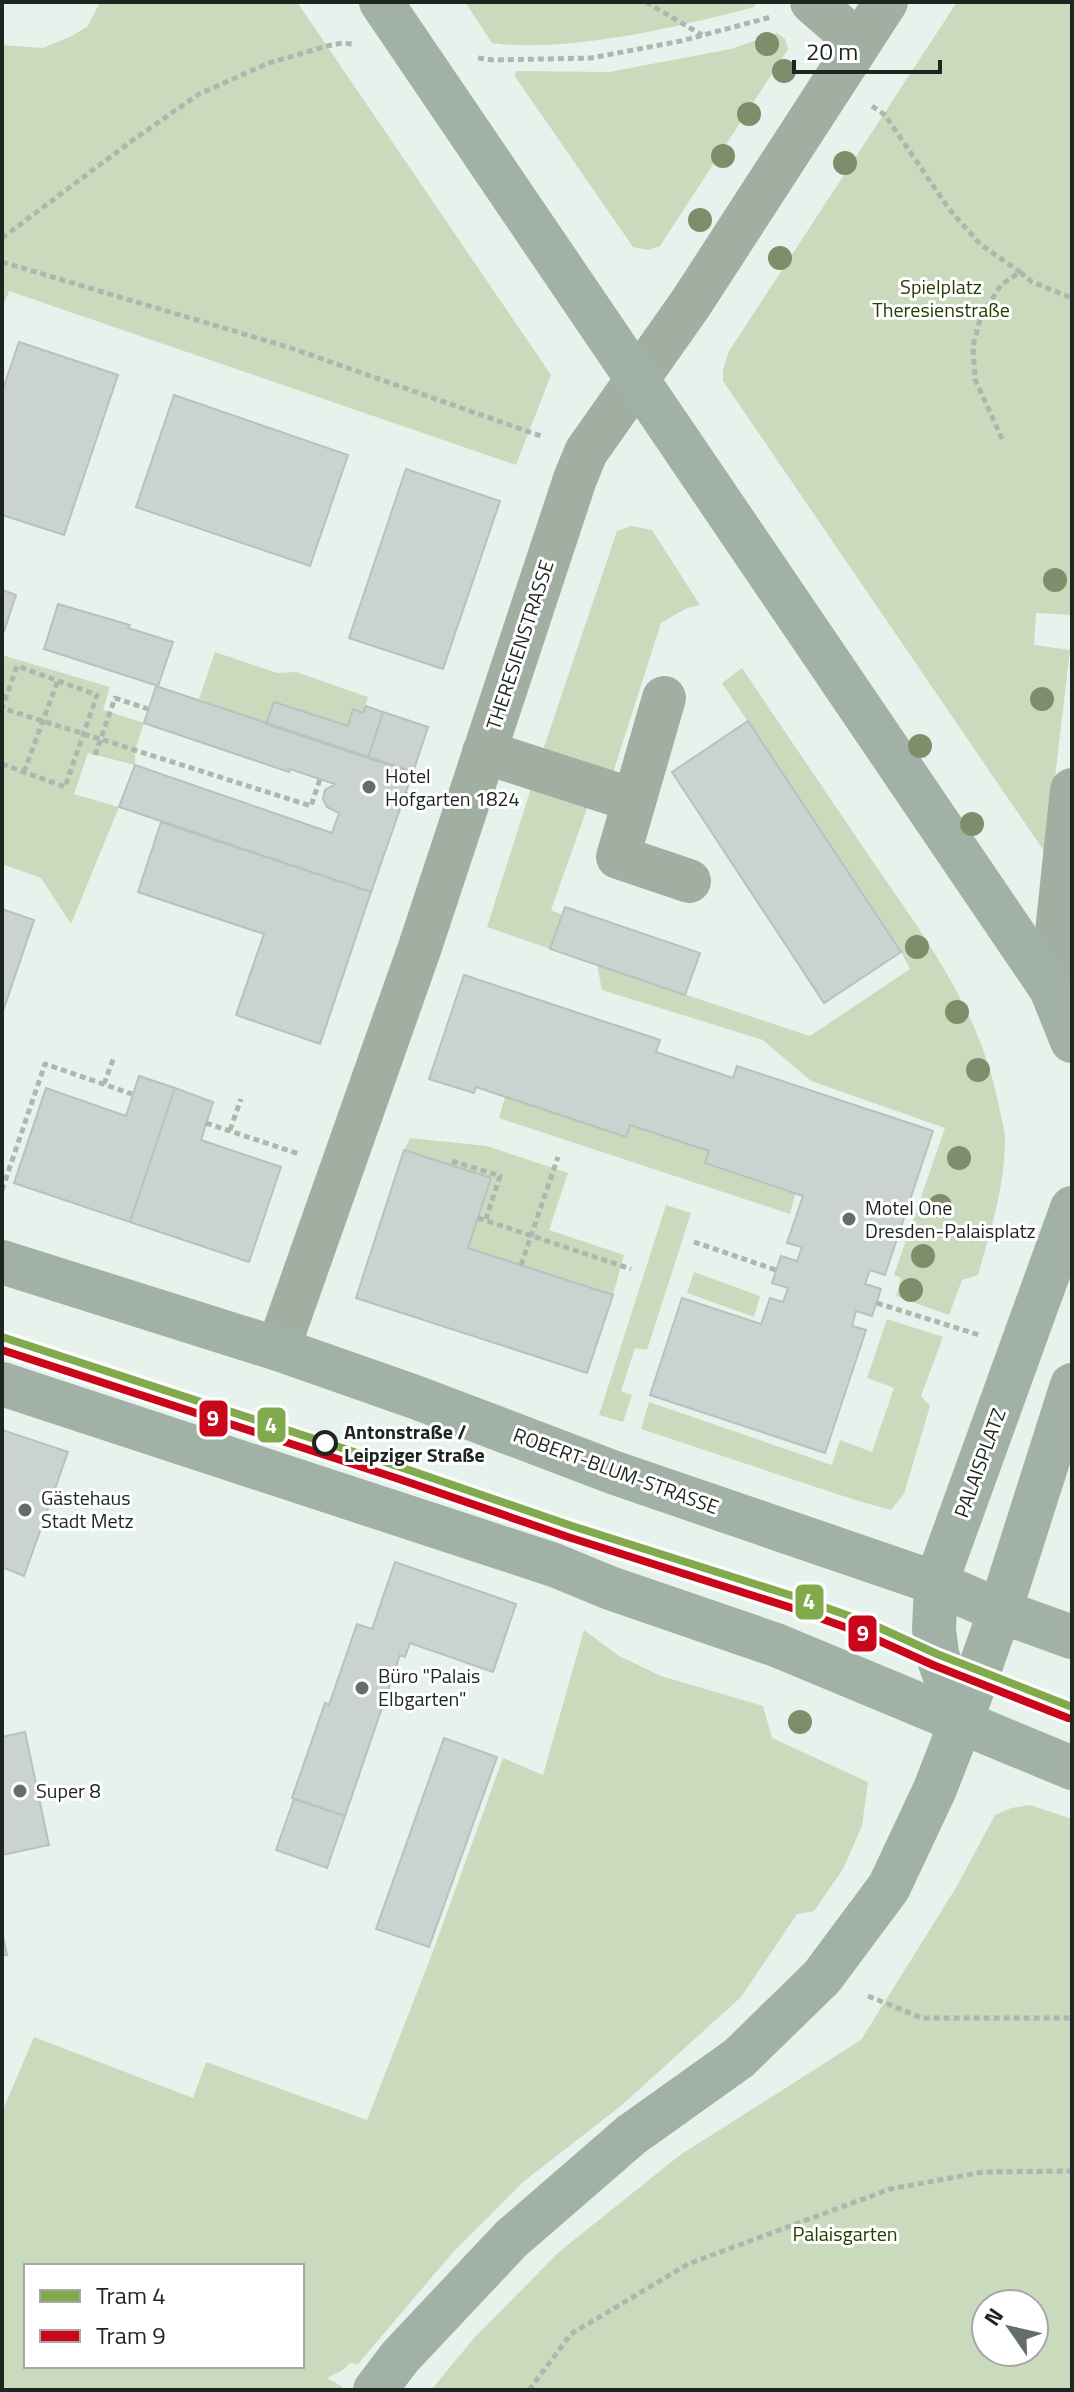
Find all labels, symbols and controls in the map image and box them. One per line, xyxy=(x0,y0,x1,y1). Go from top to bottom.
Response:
scale bar xyxy=(794,24,940,74)
text: 20 m xyxy=(806,33,858,69)
park label: Spielplatz Theresienstraße xyxy=(872,271,1010,325)
street label: THERESIENSTRASSE xyxy=(477,556,562,734)
place label: Hotel Hofgarten 1824 xyxy=(385,760,520,814)
marker: Hotel Hofgarten 1824 xyxy=(360,778,378,796)
place label: Motel One Dresden-Palaisplatz xyxy=(865,1192,1036,1246)
marker: Motel One Dresden-Palaisplatz xyxy=(840,1210,858,1228)
line badge: 9 xyxy=(198,1399,229,1438)
text: 9 xyxy=(207,1401,219,1435)
street label: PALAISPLATZ xyxy=(945,1404,1014,1522)
line badge: 4 xyxy=(256,1406,287,1444)
text: 4 xyxy=(265,1408,277,1442)
place label: Antonstraße / Leipziger Straße xyxy=(344,1416,485,1470)
street label: ROBERT-BLUM-STRASSE xyxy=(509,1419,723,1522)
marker: Antonstraße / Leipziger Straße xyxy=(313,1431,337,1455)
place label: Gästehaus Stadt Metz xyxy=(41,1482,134,1536)
marker: Gästehaus Stadt Metz xyxy=(16,1501,34,1519)
line badge: 4 xyxy=(794,1583,825,1621)
text: 4 xyxy=(803,1584,815,1618)
line badge: 9 xyxy=(847,1614,878,1653)
text: 9 xyxy=(857,1616,869,1650)
place label: Büro "Palais Elbgarten" xyxy=(378,1660,480,1714)
marker: Büro "Palais Elbgarten" xyxy=(353,1679,371,1697)
place label: Super 8 xyxy=(36,1775,101,1806)
marker: Super 8 xyxy=(11,1782,29,1800)
park label: Palaisgarten xyxy=(792,2218,898,2249)
legend xyxy=(24,2264,304,2368)
text: Tram 4 xyxy=(96,2277,166,2313)
north arrow xyxy=(970,2288,1050,2368)
text: N xyxy=(975,2301,1012,2333)
text: Tram 9 xyxy=(96,2317,166,2353)

